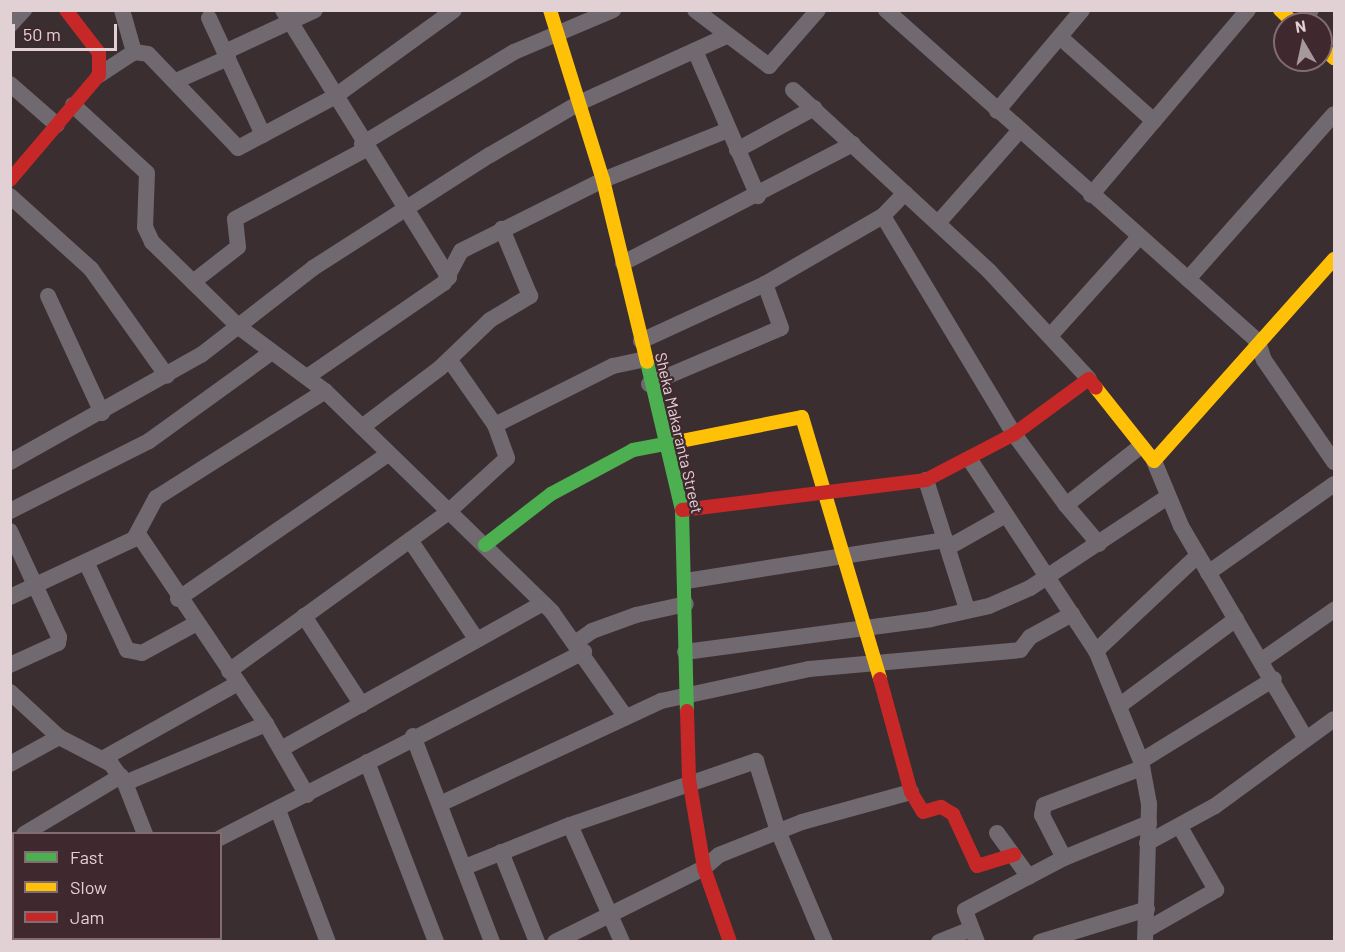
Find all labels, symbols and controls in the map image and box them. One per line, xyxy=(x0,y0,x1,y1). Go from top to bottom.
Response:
scale bar xyxy=(15,12,120,50)
north arrow xyxy=(1273,12,1333,72)
text: N xyxy=(1294,15,1307,36)
text: 50 m xyxy=(23,23,61,45)
street label: Sheka Makaranta Street xyxy=(651,351,707,515)
legend xyxy=(12,832,222,940)
text: Fast xyxy=(70,846,104,868)
text: Slow xyxy=(70,876,107,898)
text: Jam xyxy=(70,906,104,928)

